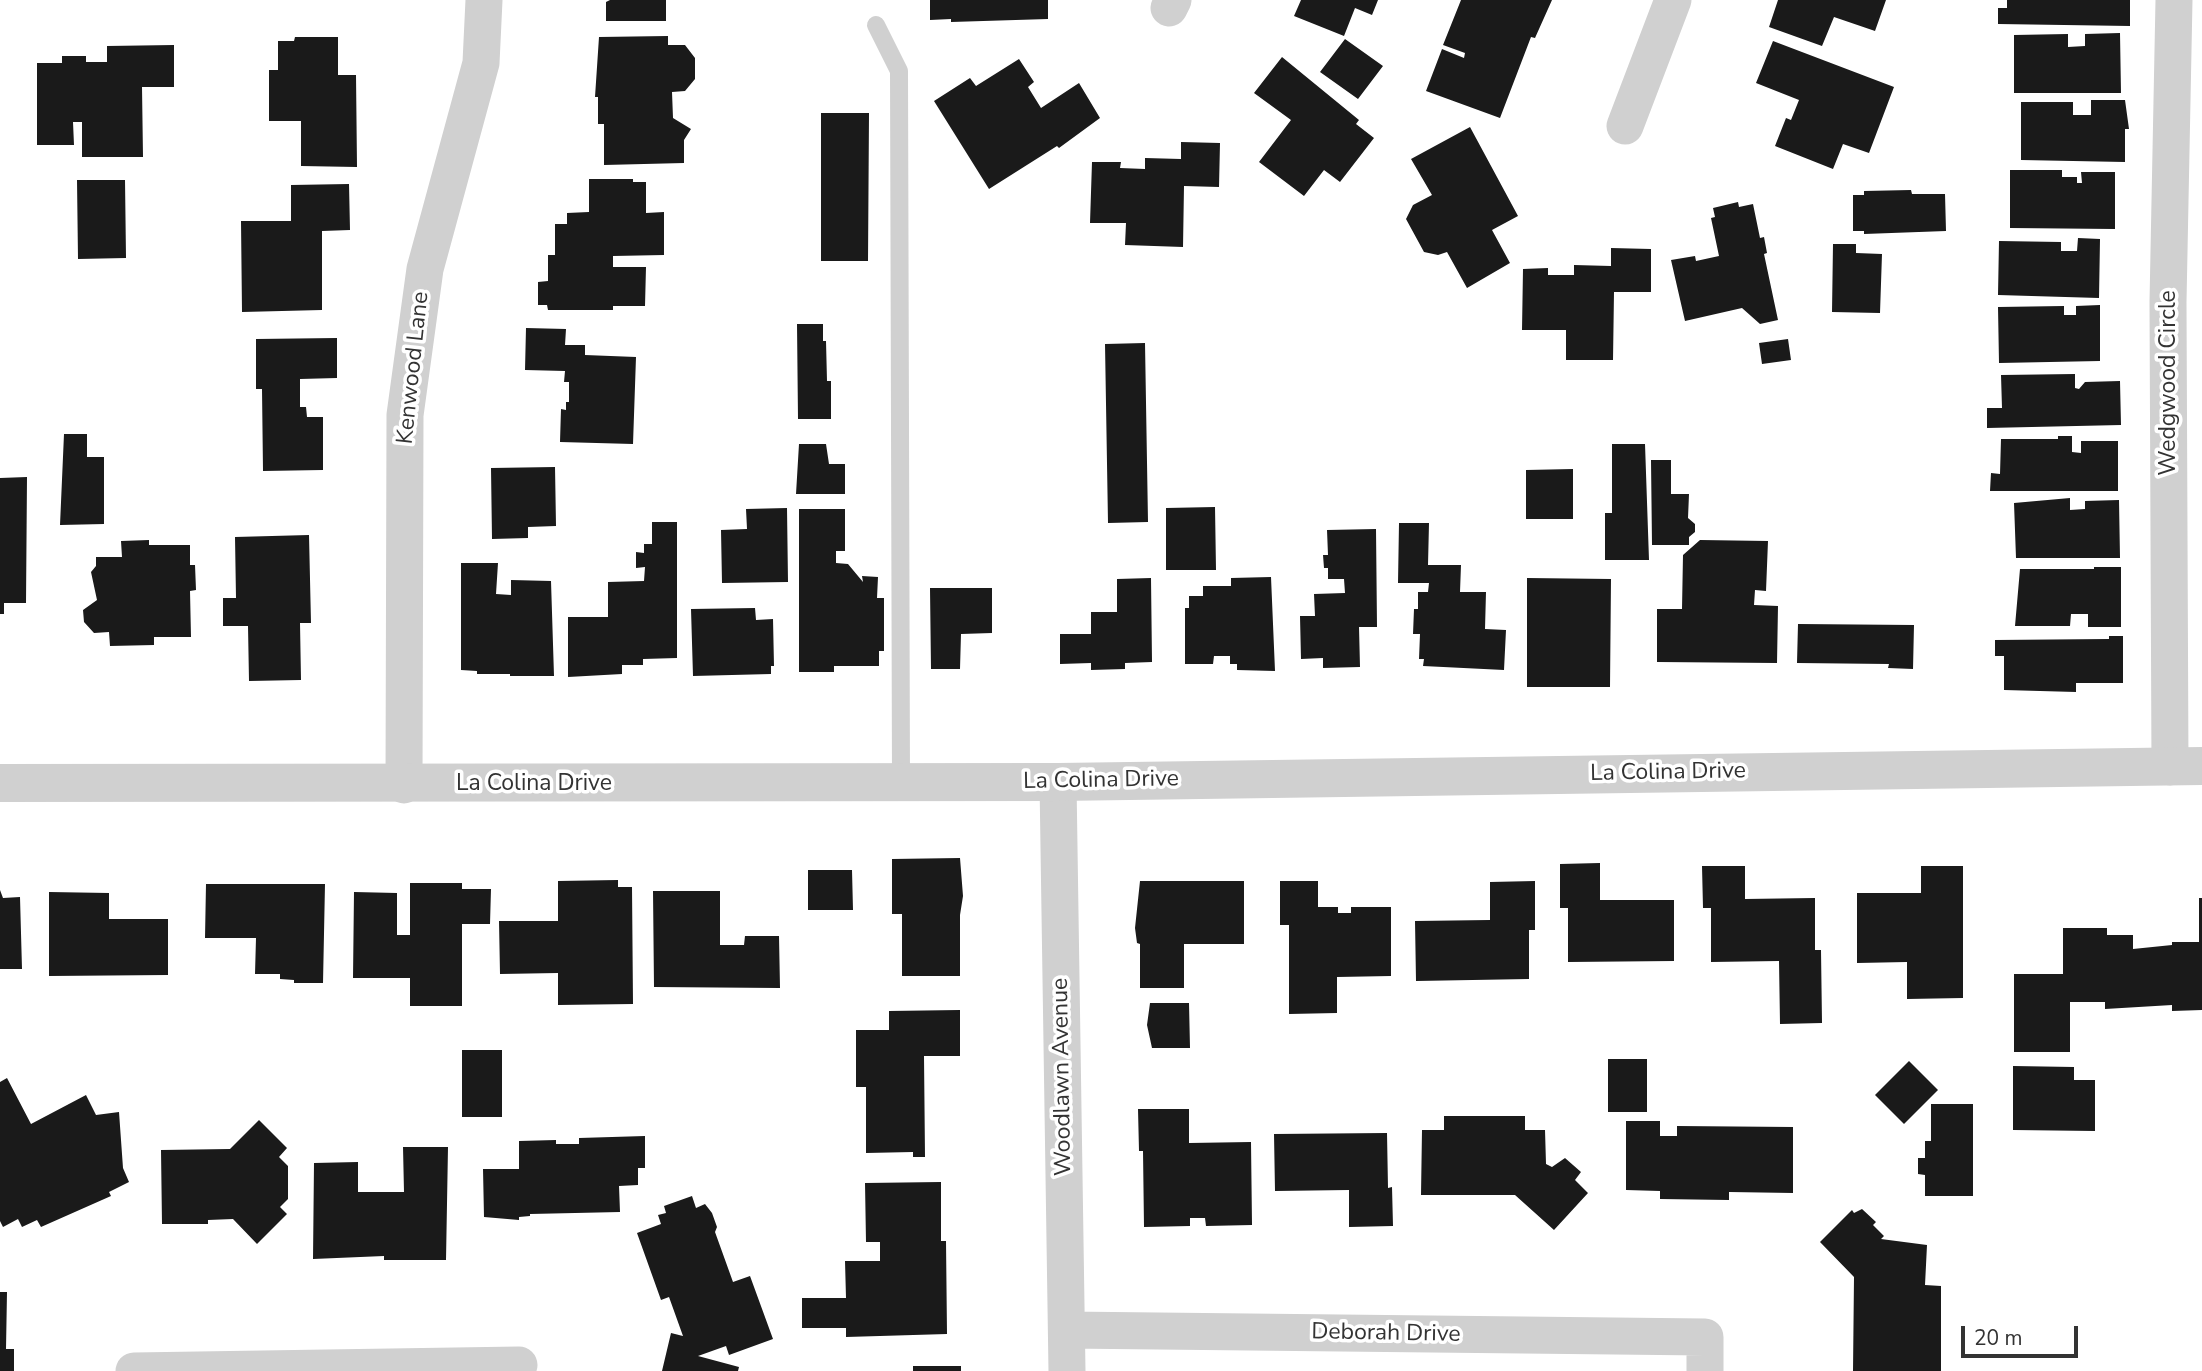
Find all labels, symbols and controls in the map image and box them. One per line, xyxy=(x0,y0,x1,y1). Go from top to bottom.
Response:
street label: Kenwood Lane xyxy=(392,290,436,446)
street label: Wedgwood Circle xyxy=(2155,290,2183,476)
street label: La Colina Drive xyxy=(1590,758,1746,788)
street label: La Colina Drive xyxy=(1023,766,1179,796)
street label: La Colina Drive xyxy=(456,770,612,798)
street label: Woodlawn Avenue xyxy=(1047,978,1079,1176)
scale bar xyxy=(1964,1312,2081,1356)
street label: Deborah Drive xyxy=(1311,1319,1461,1349)
text: 20 m xyxy=(1974,1324,2023,1352)

